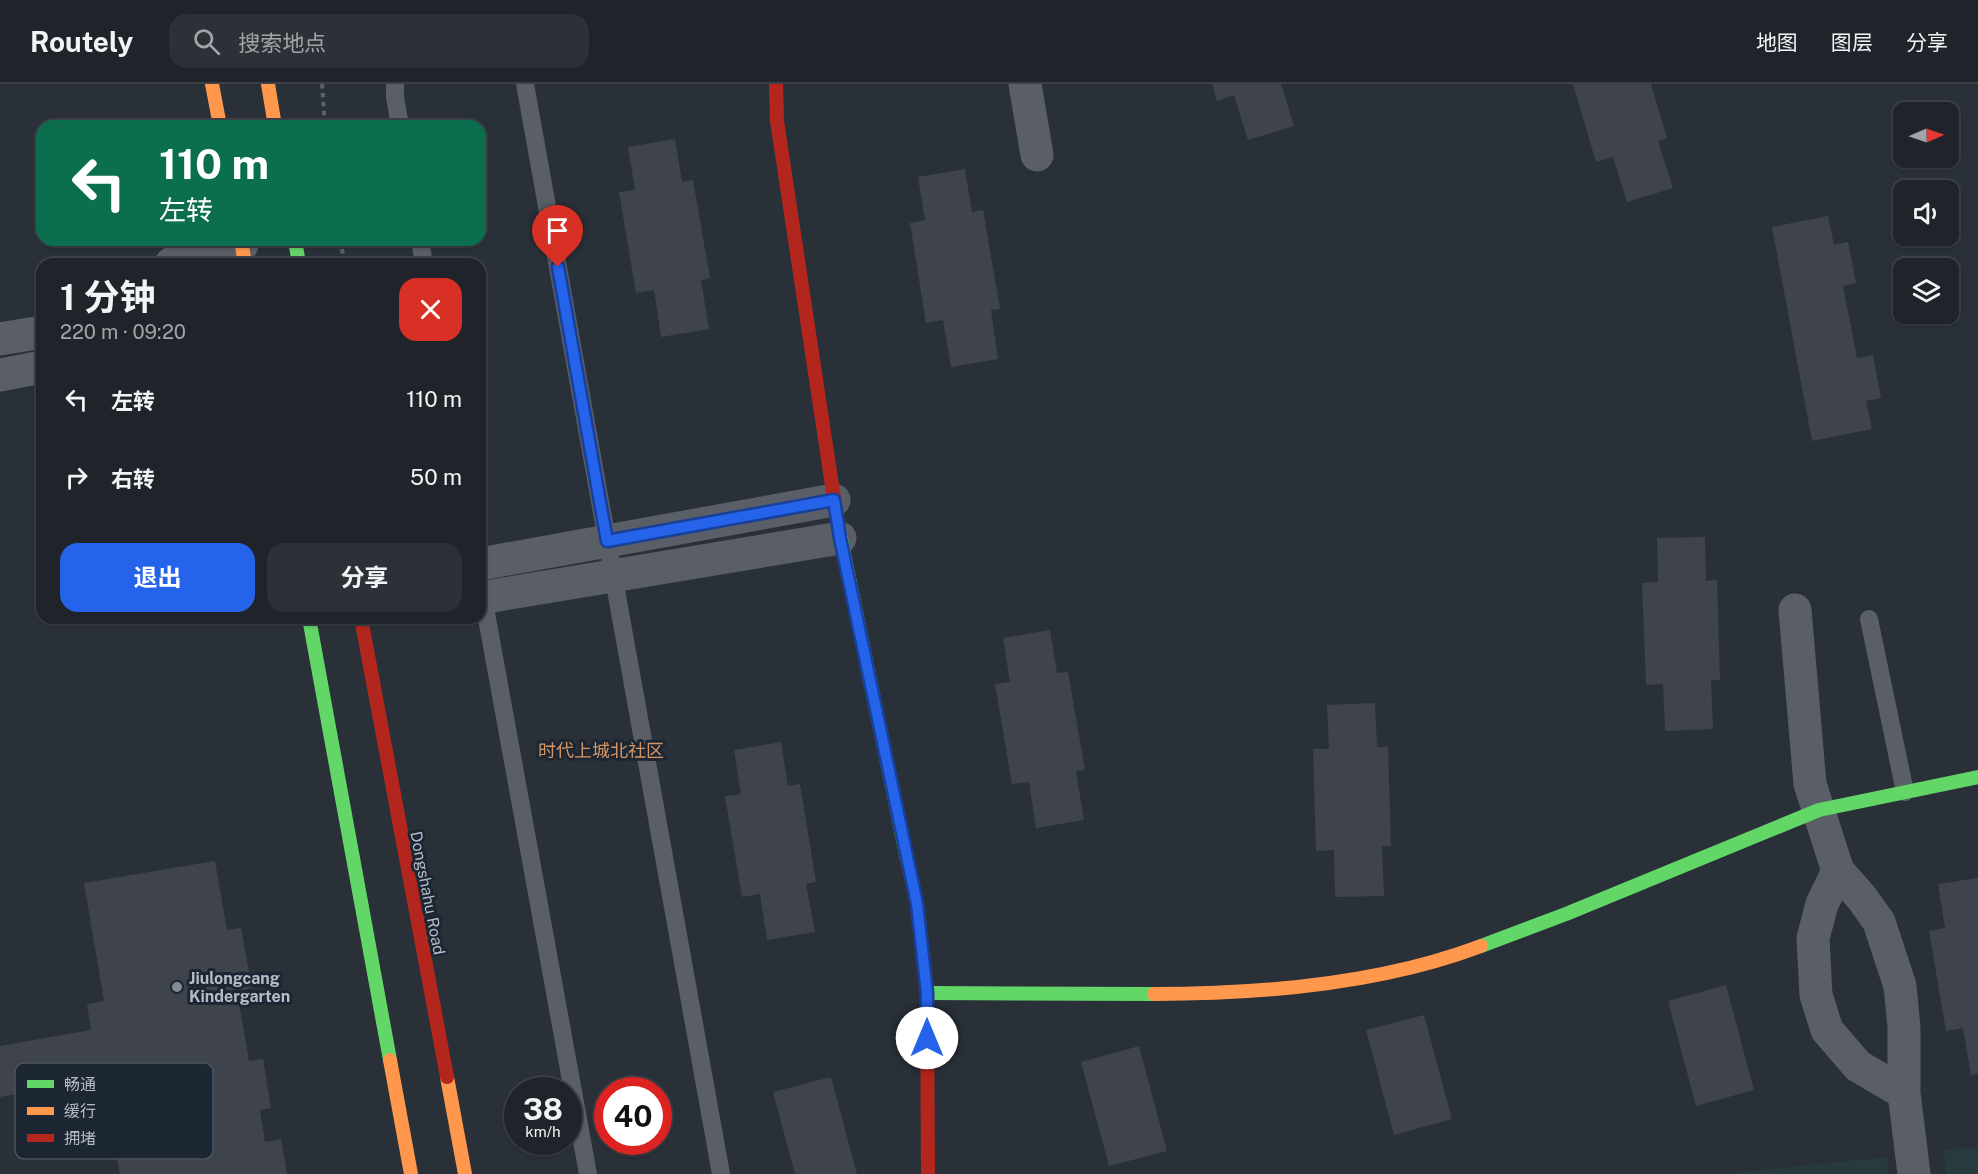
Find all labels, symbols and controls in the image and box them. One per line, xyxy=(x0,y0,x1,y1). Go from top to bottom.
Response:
search box xyxy=(169,14,589,68)
text: Routely xyxy=(30,25,133,58)
icon: search xyxy=(190,25,223,58)
text: 搜索地点 xyxy=(238,30,326,56)
text: 地图 xyxy=(1756,30,1798,55)
text: 图层 xyxy=(1831,30,1873,55)
text: 分享 xyxy=(1906,30,1948,55)
north arrow xyxy=(1893,102,1959,168)
map controls xyxy=(1893,102,1959,324)
text: 110 m xyxy=(159,139,269,188)
icon: left xyxy=(60,144,138,222)
button: sound xyxy=(1893,180,1959,246)
text: 左转 xyxy=(159,194,213,226)
pin xyxy=(532,205,583,267)
icon: arrive xyxy=(541,214,574,247)
button: layers xyxy=(1893,258,1959,324)
text: 1 分钟 xyxy=(60,276,156,318)
button: close xyxy=(399,278,462,341)
text: 220 m · 09:20 xyxy=(60,320,186,344)
icon: left xyxy=(60,383,93,416)
text: 110 m xyxy=(406,386,462,412)
text: 左转 xyxy=(111,388,155,414)
icon: right xyxy=(60,461,93,494)
text: 50 m xyxy=(410,464,462,490)
text: 右转 xyxy=(111,466,155,492)
button: 退出 xyxy=(60,543,255,612)
button: 分享 xyxy=(267,543,462,612)
district label: 时代上城北社区 xyxy=(538,740,664,761)
street label: Dongshahu Road xyxy=(406,830,449,956)
place label: Jiulongcang Kindergarten xyxy=(189,969,290,1006)
marker: Jiulongcang Kindergarten xyxy=(170,980,184,994)
position arrow xyxy=(895,1006,959,1070)
legend xyxy=(15,1063,213,1159)
text: 畅通 xyxy=(64,1075,96,1094)
speed limit sign: 40 xyxy=(594,1077,672,1155)
text: 38 xyxy=(523,1091,563,1127)
text: 缓行 xyxy=(64,1102,96,1121)
text: km/h xyxy=(525,1123,561,1140)
text: 拥堵 xyxy=(64,1129,96,1148)

